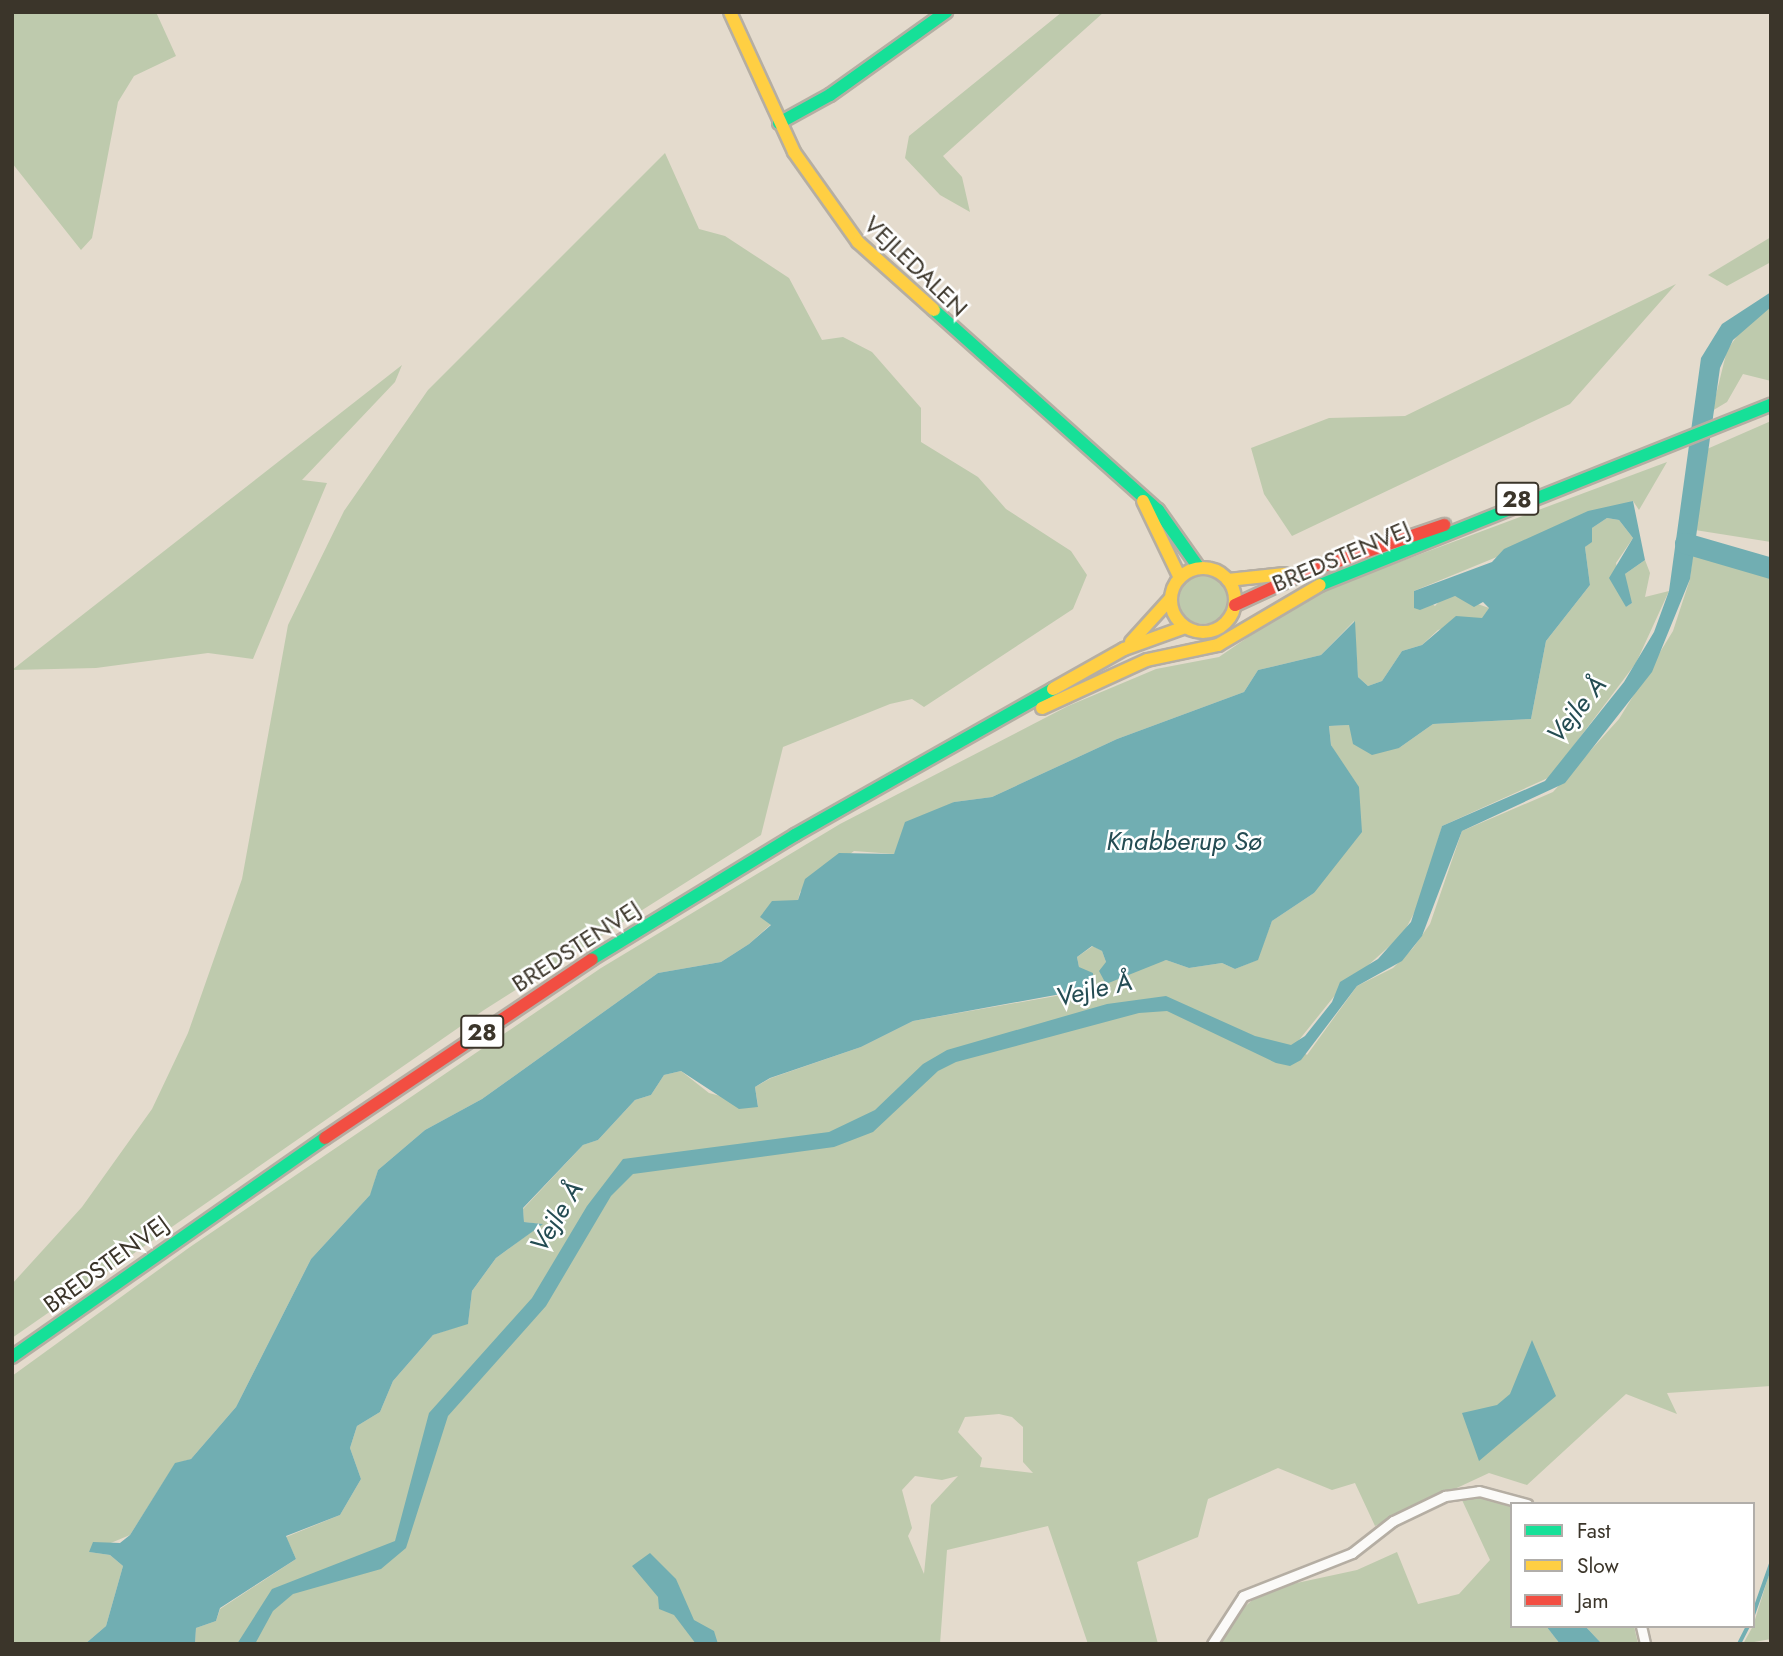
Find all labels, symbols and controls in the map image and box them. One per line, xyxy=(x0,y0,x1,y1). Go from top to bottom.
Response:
street label: VEJLEDALEN xyxy=(858,210,974,322)
road number: 28 xyxy=(1494,480,1540,519)
street label: BREDSTENVEJ xyxy=(1268,514,1414,598)
water label: Vejle Å xyxy=(1541,670,1613,750)
water label: Knabberup Sø xyxy=(1106,826,1262,858)
street label: BREDSTENVEJ xyxy=(506,894,646,998)
water label: Vejle Å xyxy=(1053,966,1135,1014)
road number: 28 xyxy=(459,1012,505,1051)
water label: Vejle Å xyxy=(524,1176,590,1258)
street label: BREDSTENVEJ xyxy=(38,1209,174,1319)
legend xyxy=(1510,1502,1755,1628)
text: Fast xyxy=(1577,1516,1610,1546)
text: Slow xyxy=(1577,1551,1619,1581)
text: Jam xyxy=(1577,1586,1609,1616)

